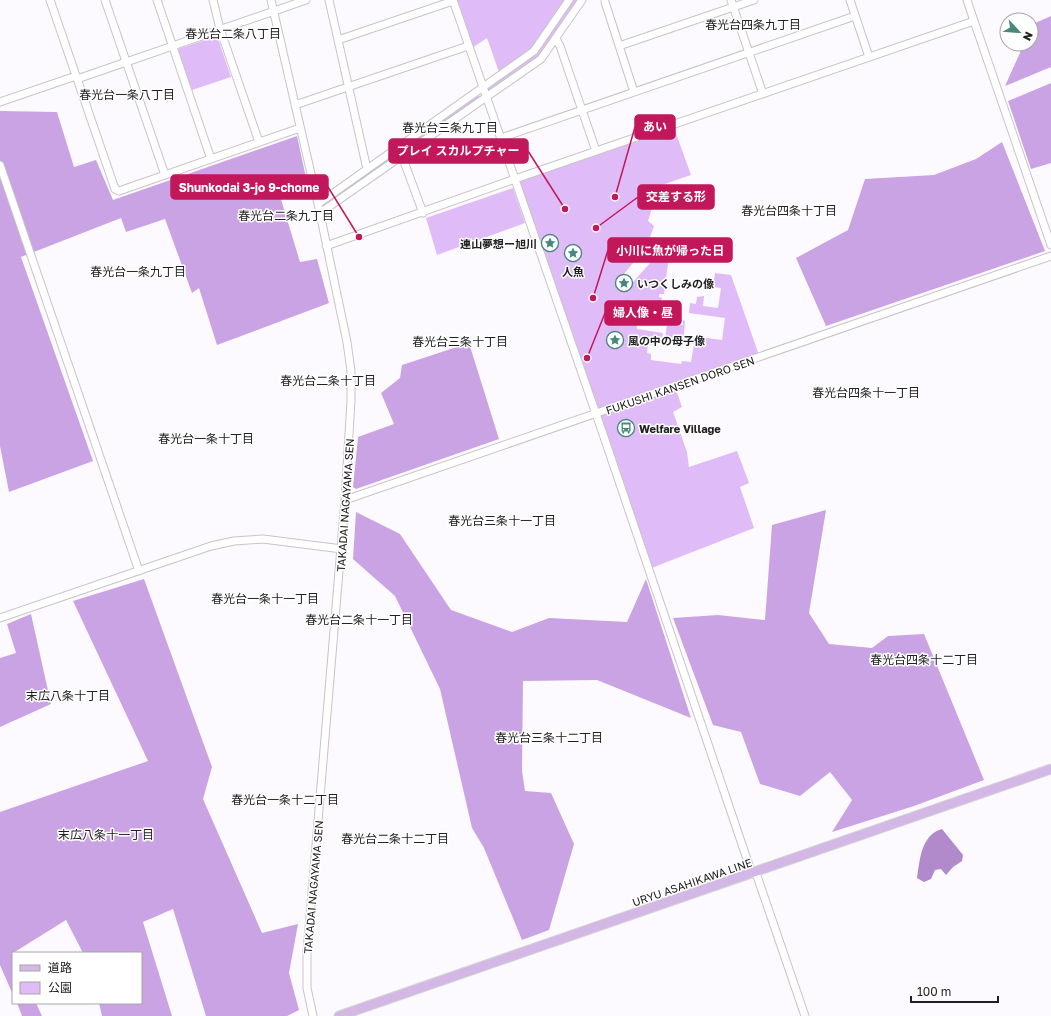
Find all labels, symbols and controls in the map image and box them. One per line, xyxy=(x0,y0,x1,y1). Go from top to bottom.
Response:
north arrow xyxy=(999,12,1039,52)
district label: 春光台四条九丁目 xyxy=(705,17,801,32)
district label: 春光台二条八丁目 xyxy=(185,26,281,41)
text: N xyxy=(1021,30,1036,43)
district label: 春光台一条八丁目 xyxy=(79,87,175,102)
callout: あい xyxy=(635,115,675,139)
text: あい xyxy=(643,119,667,134)
district label: 春光台三条九丁目 xyxy=(402,120,498,135)
callout: プレイ スカルプチャー xyxy=(389,139,528,163)
text: プレイ スカルプチャー xyxy=(397,143,519,158)
callout: Shunkodai 3-jo 9-chome xyxy=(171,175,328,199)
text: Shunkodai 3-jo 9-chome xyxy=(179,180,319,195)
callout: 交差する形 xyxy=(638,185,714,209)
text: 交差する形 xyxy=(646,189,706,204)
district label: 春光台四条十丁目 xyxy=(741,203,837,218)
district label: 春光台二条九丁目 xyxy=(238,208,334,223)
place icon: 連山夢想ー旭川 xyxy=(540,233,560,253)
place label: 連山夢想ー旭川 xyxy=(460,237,537,250)
callout: 小川に魚が帰った日 xyxy=(608,238,732,262)
place icon: 人魚 xyxy=(563,243,583,263)
text: 小川に魚が帰った日 xyxy=(616,243,724,258)
district label: 春光台一条九丁目 xyxy=(90,264,186,279)
place label: 人魚 xyxy=(562,265,584,278)
place icon: いつくしみの像 xyxy=(614,273,634,293)
place label: いつくしみの像 xyxy=(637,277,714,290)
callout: 婦人像・昼 xyxy=(605,301,681,325)
text: 婦人像・昼 xyxy=(613,305,673,320)
place icon: 風の中の母子像 xyxy=(605,330,625,350)
district label: 春光台三条十丁目 xyxy=(412,334,508,349)
place label: 風の中の母子像 xyxy=(628,334,705,347)
street label: FUKUSHI KANSEN DORO SEN xyxy=(604,353,756,417)
district label: 春光台二条十丁目 xyxy=(280,373,376,388)
district label: 春光台四条十一丁目 xyxy=(812,385,920,400)
bus stop icon: Welfare Village xyxy=(616,418,636,438)
place label: Welfare Village xyxy=(639,422,721,435)
district label: 春光台一条十丁目 xyxy=(158,431,254,446)
street label: TAKADAI NAGAYAMA SEN xyxy=(334,438,356,572)
district label: 春光台三条十一丁目 xyxy=(448,513,556,528)
district label: 春光台一条十一丁目 xyxy=(211,591,319,606)
district label: 春光台二条十一丁目 xyxy=(305,612,413,627)
district label: 春光台四条十二丁目 xyxy=(870,652,978,667)
district label: 末広八条十丁目 xyxy=(26,688,110,703)
district label: 春光台三条十二丁目 xyxy=(495,730,603,745)
district label: 春光台一条十二丁目 xyxy=(231,792,339,807)
street label: TAKADAI NAGAYAMA SEN xyxy=(301,820,325,954)
district label: 末広八条十一丁目 xyxy=(58,827,154,842)
district label: 春光台二条十二丁目 xyxy=(341,831,449,846)
street label: URYU ASAHIKAWA LINE xyxy=(630,855,754,909)
legend xyxy=(12,952,142,1004)
text: 道路 xyxy=(48,960,72,975)
scale bar xyxy=(911,978,998,1004)
text: 公園 xyxy=(48,980,72,995)
text: 100 m xyxy=(917,984,951,999)

